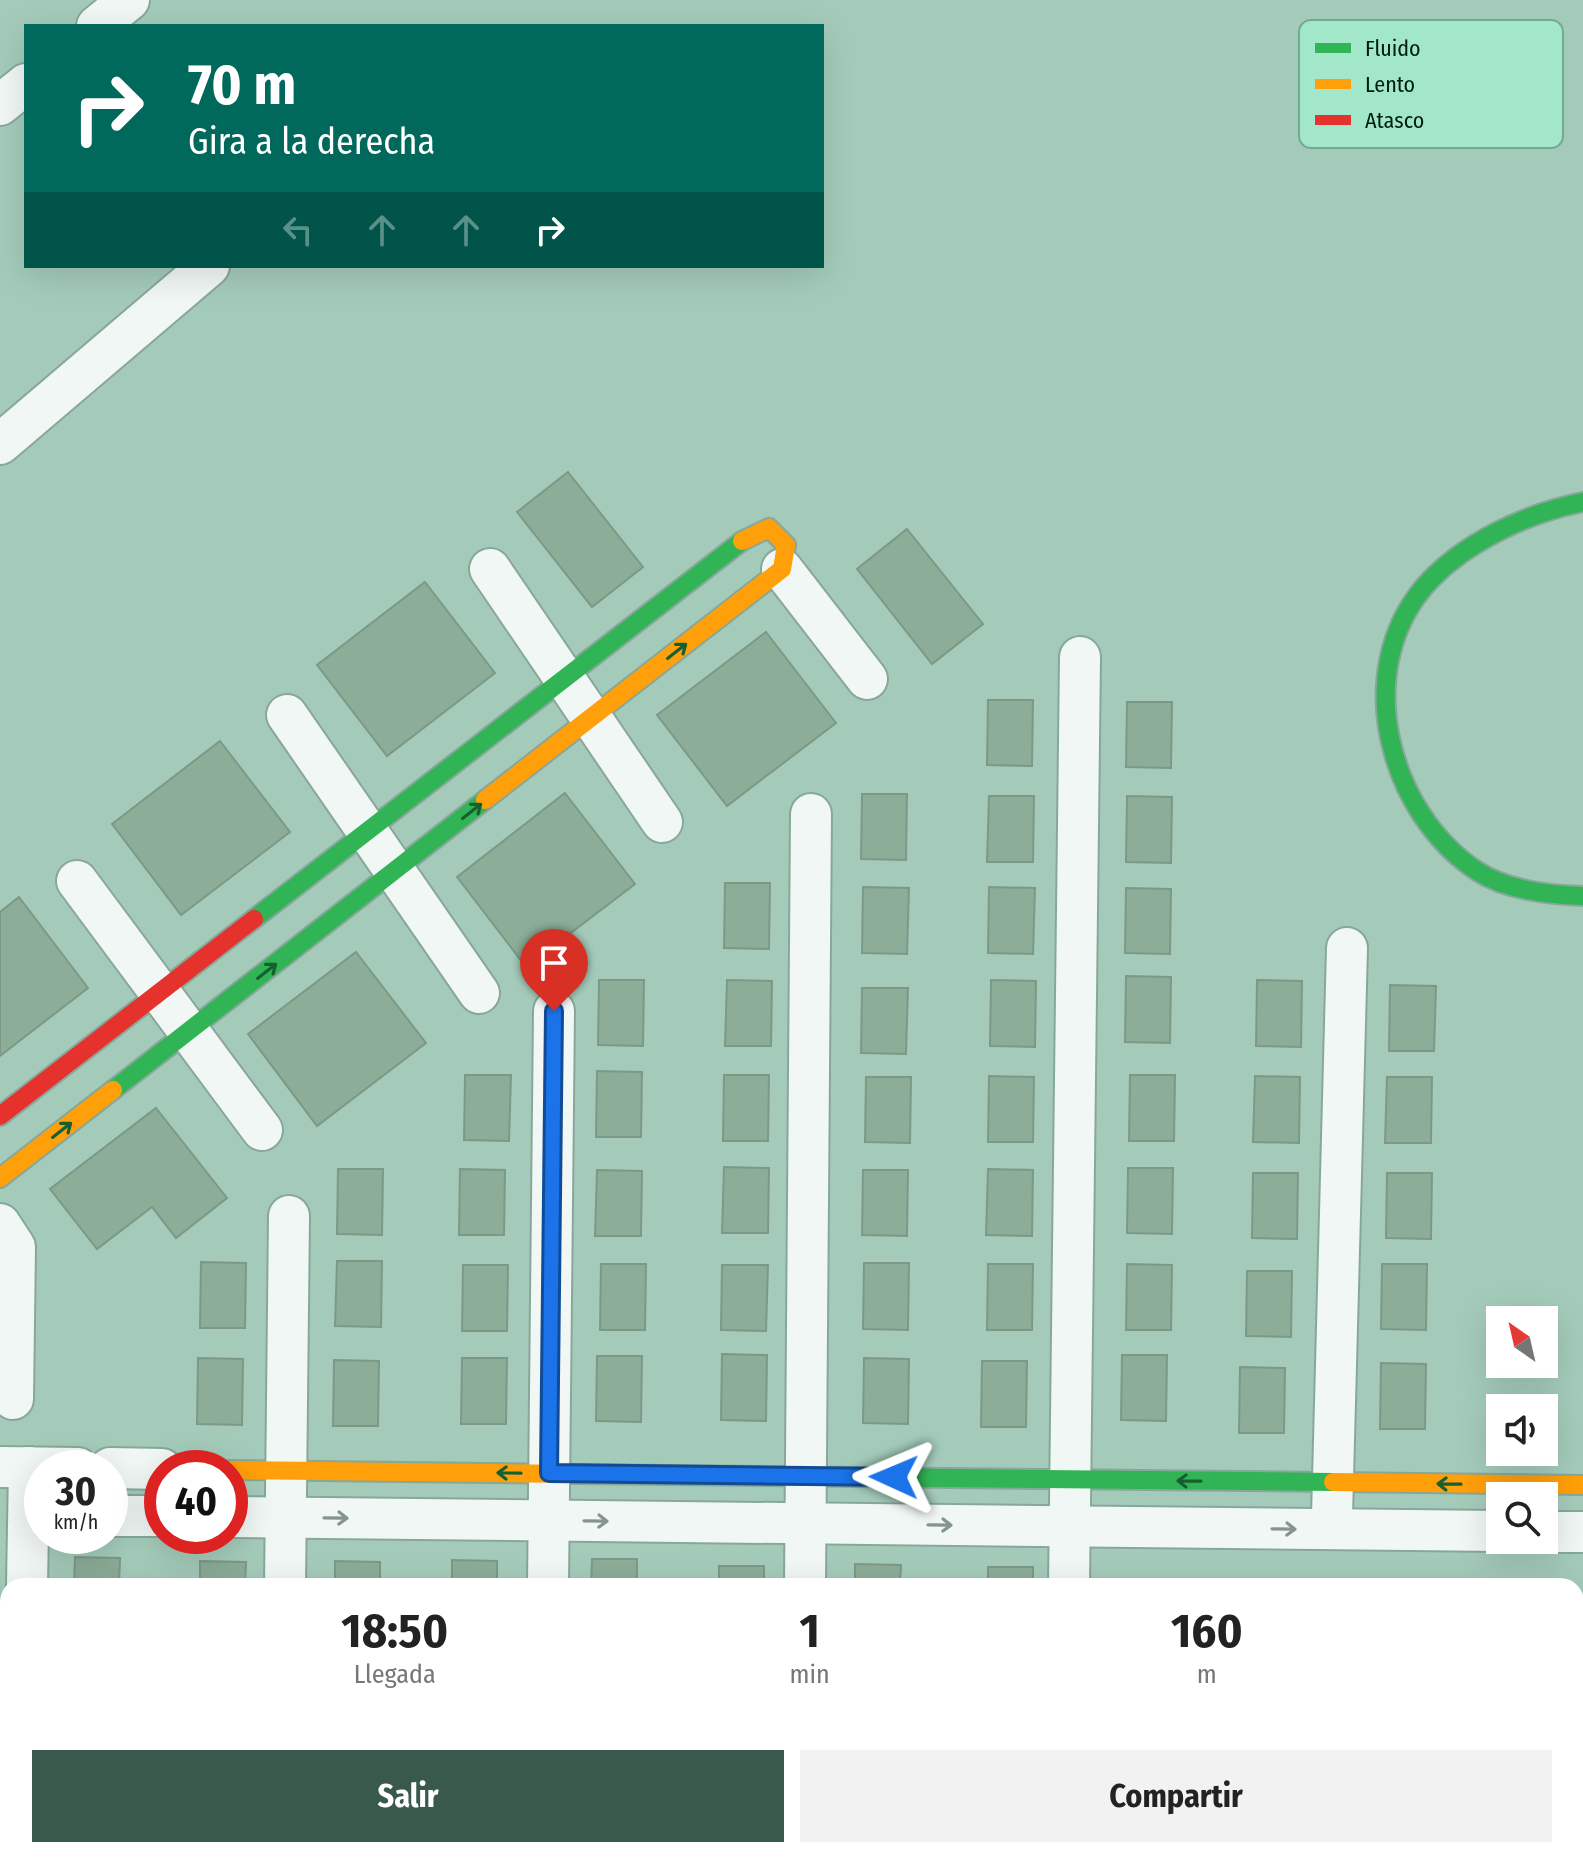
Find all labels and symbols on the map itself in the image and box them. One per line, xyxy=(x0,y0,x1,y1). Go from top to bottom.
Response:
legend xyxy=(1299,20,1563,148)
text: Fluido xyxy=(1365,35,1421,62)
text: Lento xyxy=(1365,71,1415,98)
text: Atasco xyxy=(1365,107,1424,134)
one-way arrow xyxy=(666,642,687,660)
one-way arrow xyxy=(461,802,482,819)
pin xyxy=(520,929,588,1011)
one-way arrow xyxy=(256,962,277,979)
one-way arrow xyxy=(50,1122,72,1139)
north arrow xyxy=(1486,1306,1558,1378)
position arrow xyxy=(852,1435,936,1519)
speed limit sign: 40 xyxy=(144,1450,248,1554)
one-way arrow xyxy=(496,1465,523,1481)
one-way arrow xyxy=(1176,1473,1203,1488)
one-way arrow xyxy=(1436,1476,1463,1491)
one-way arrow xyxy=(322,1510,349,1526)
one-way arrow xyxy=(582,1513,609,1529)
one-way arrow xyxy=(926,1517,953,1533)
one-way arrow xyxy=(1270,1521,1297,1537)

